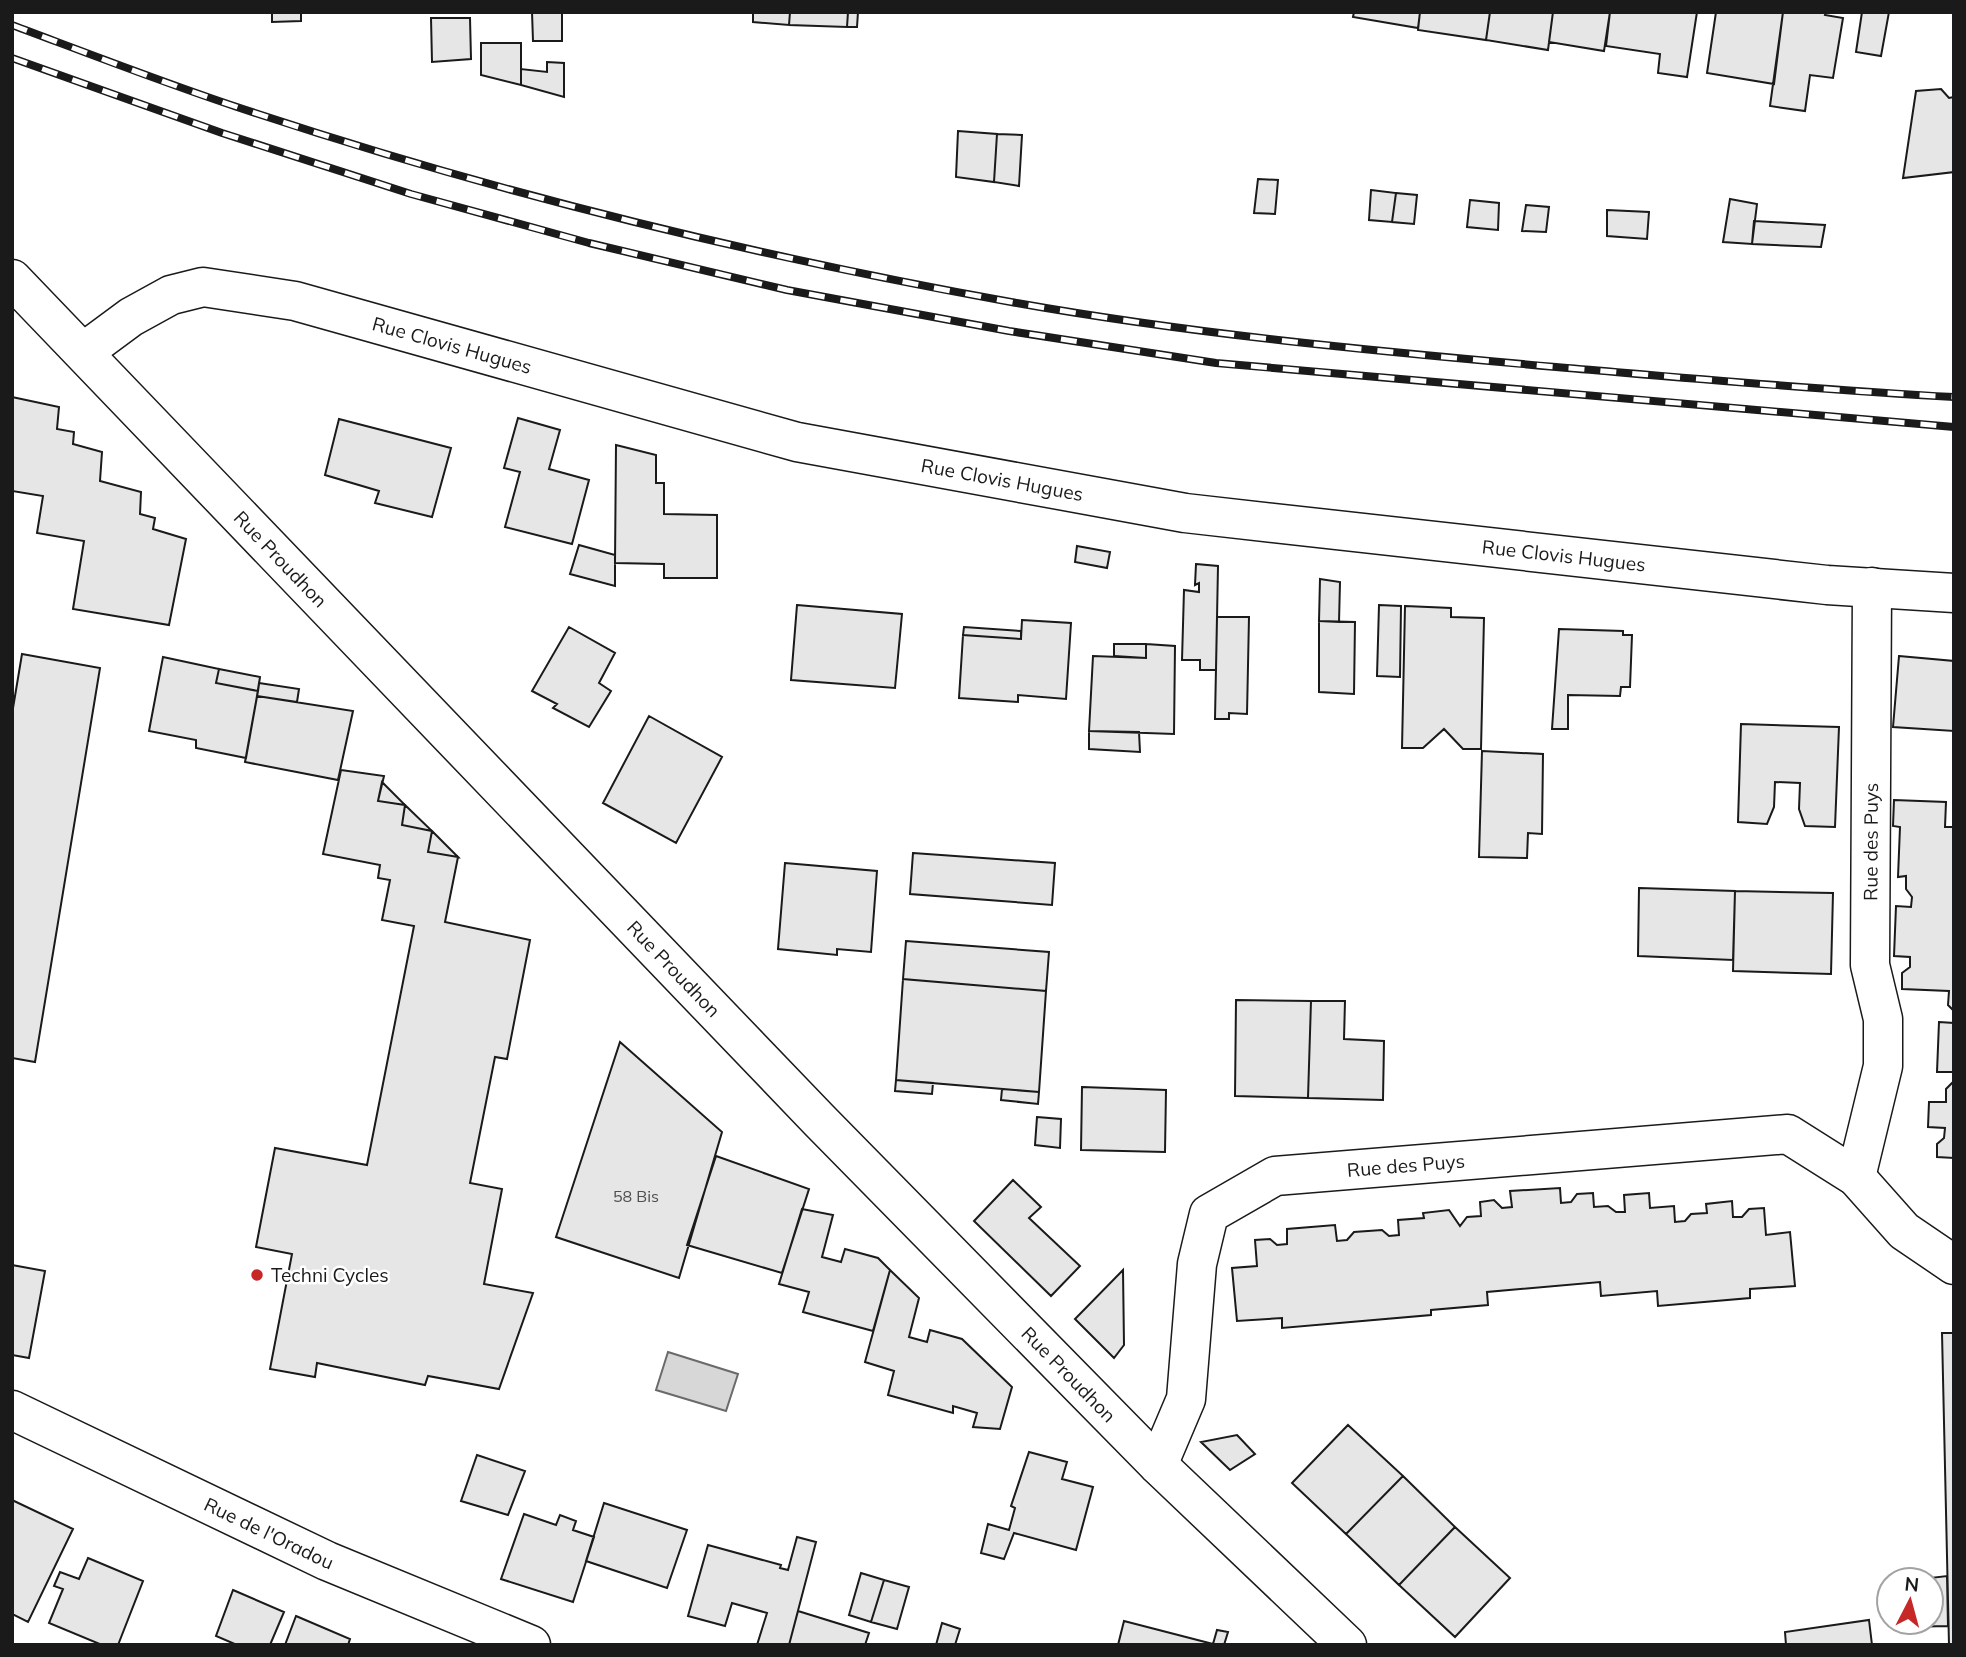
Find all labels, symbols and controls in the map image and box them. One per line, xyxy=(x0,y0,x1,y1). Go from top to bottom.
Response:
street label: Rue Clovis Hugues xyxy=(370,311,534,379)
street label: Rue Clovis Hugues xyxy=(919,453,1085,506)
street label: Rue Proudhon xyxy=(229,506,332,612)
street label: Rue Clovis Hugues xyxy=(1481,534,1647,577)
street label: Rue des Puys xyxy=(1858,783,1883,901)
street label: Rue Proudhon xyxy=(622,915,726,1022)
street label: Rue des Puys xyxy=(1346,1149,1466,1182)
house number: 58 Bis xyxy=(613,1186,659,1206)
place label: Techni Cycles xyxy=(271,1263,389,1287)
marker: Techni Cycles xyxy=(249,1267,265,1283)
street label: Rue Proudhon xyxy=(1017,1321,1121,1427)
street label: Rue de l'Oradou xyxy=(200,1492,337,1574)
north arrow xyxy=(1875,1566,1945,1636)
text: N xyxy=(1903,1571,1920,1597)

